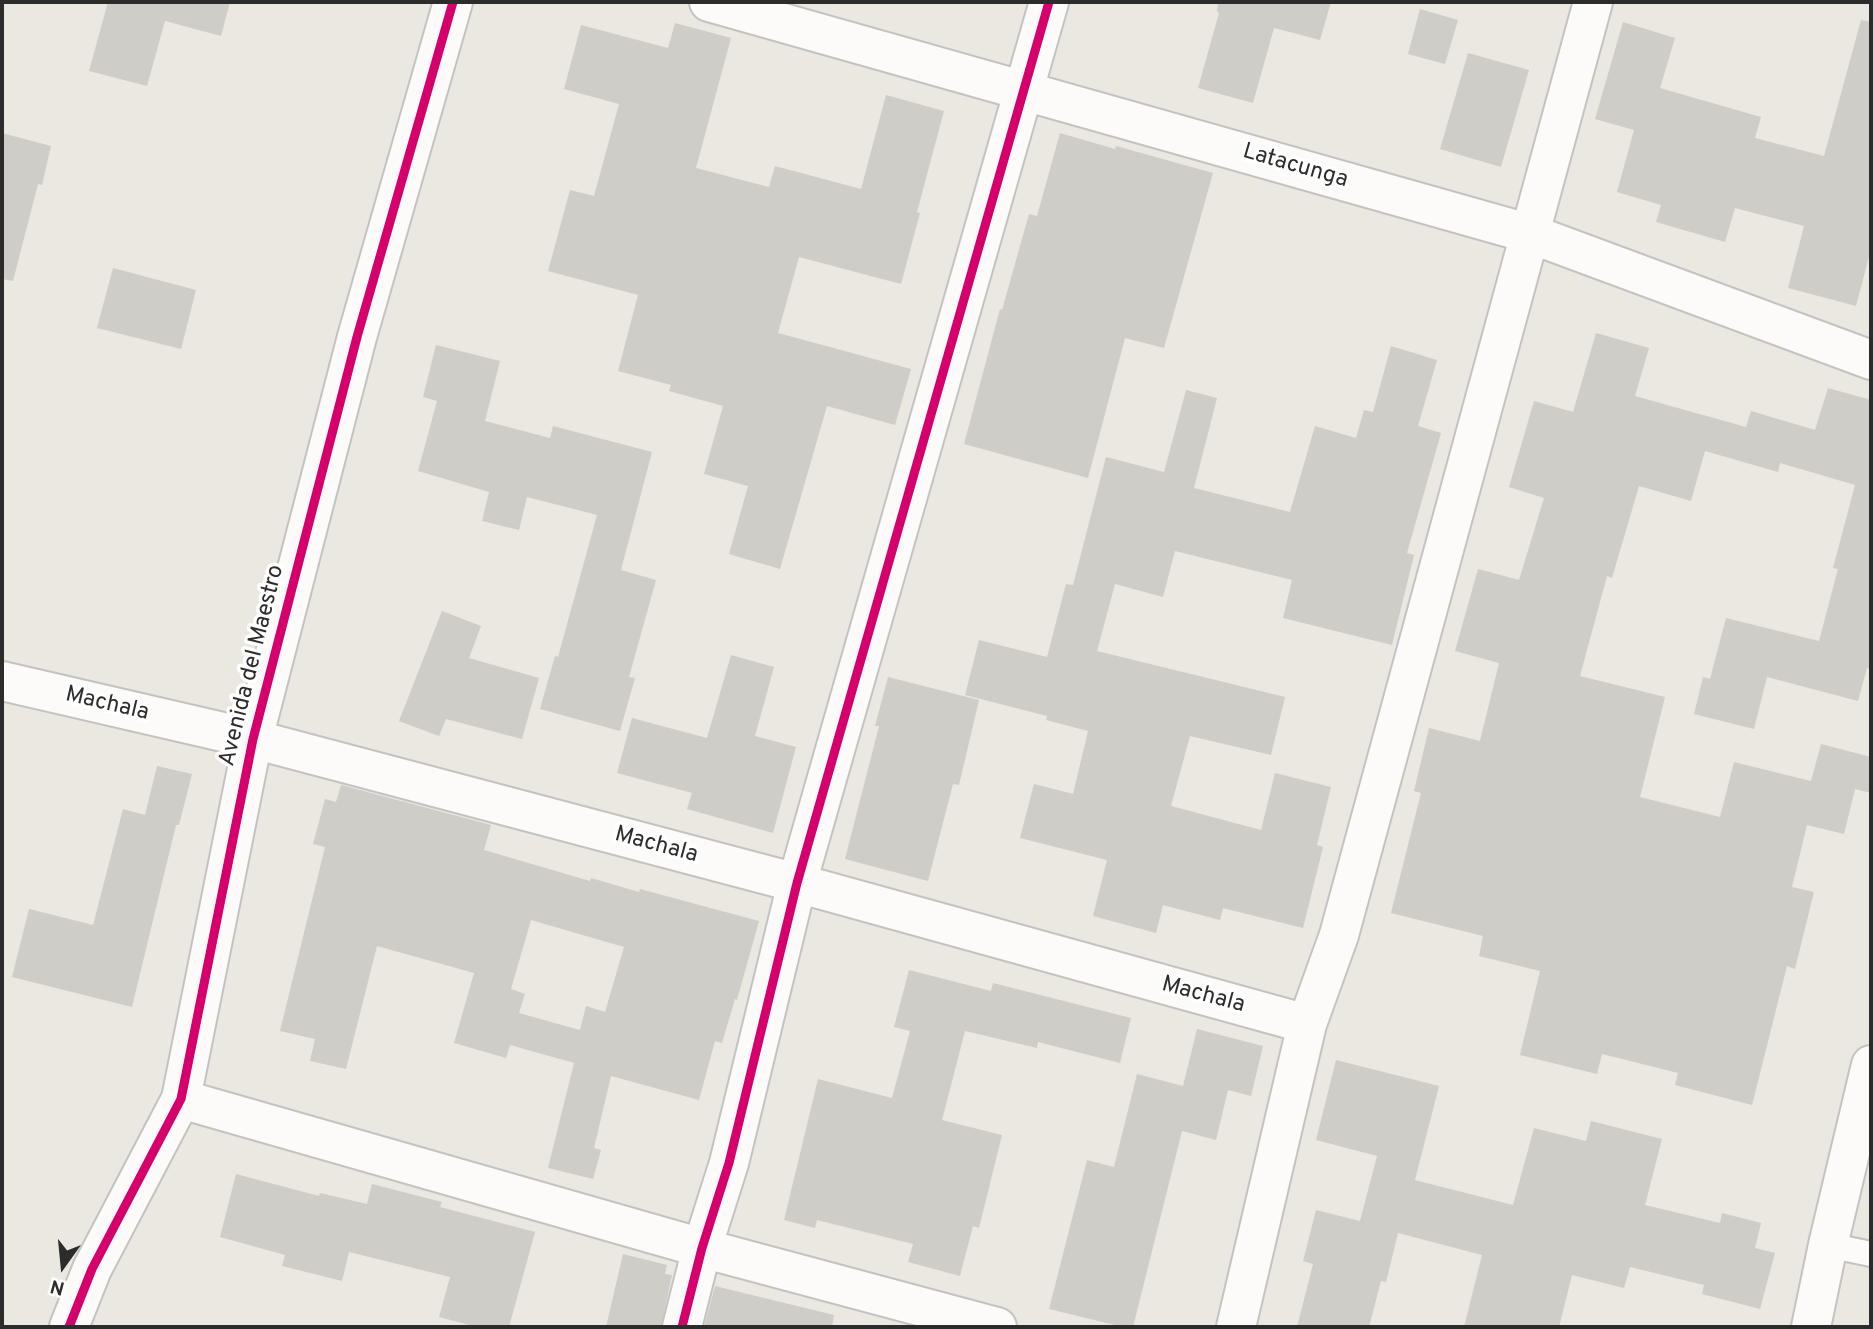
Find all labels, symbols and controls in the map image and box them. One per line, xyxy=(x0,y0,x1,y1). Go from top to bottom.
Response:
street label: Latacunga xyxy=(1239,139,1351,195)
street label: Avenida del Maestro xyxy=(215,562,291,770)
street label: Machala xyxy=(62,682,152,728)
street label: Machala xyxy=(611,822,701,870)
street label: Machala xyxy=(1158,972,1248,1020)
north arrow xyxy=(28,1231,98,1301)
text: N xyxy=(48,1273,67,1300)

